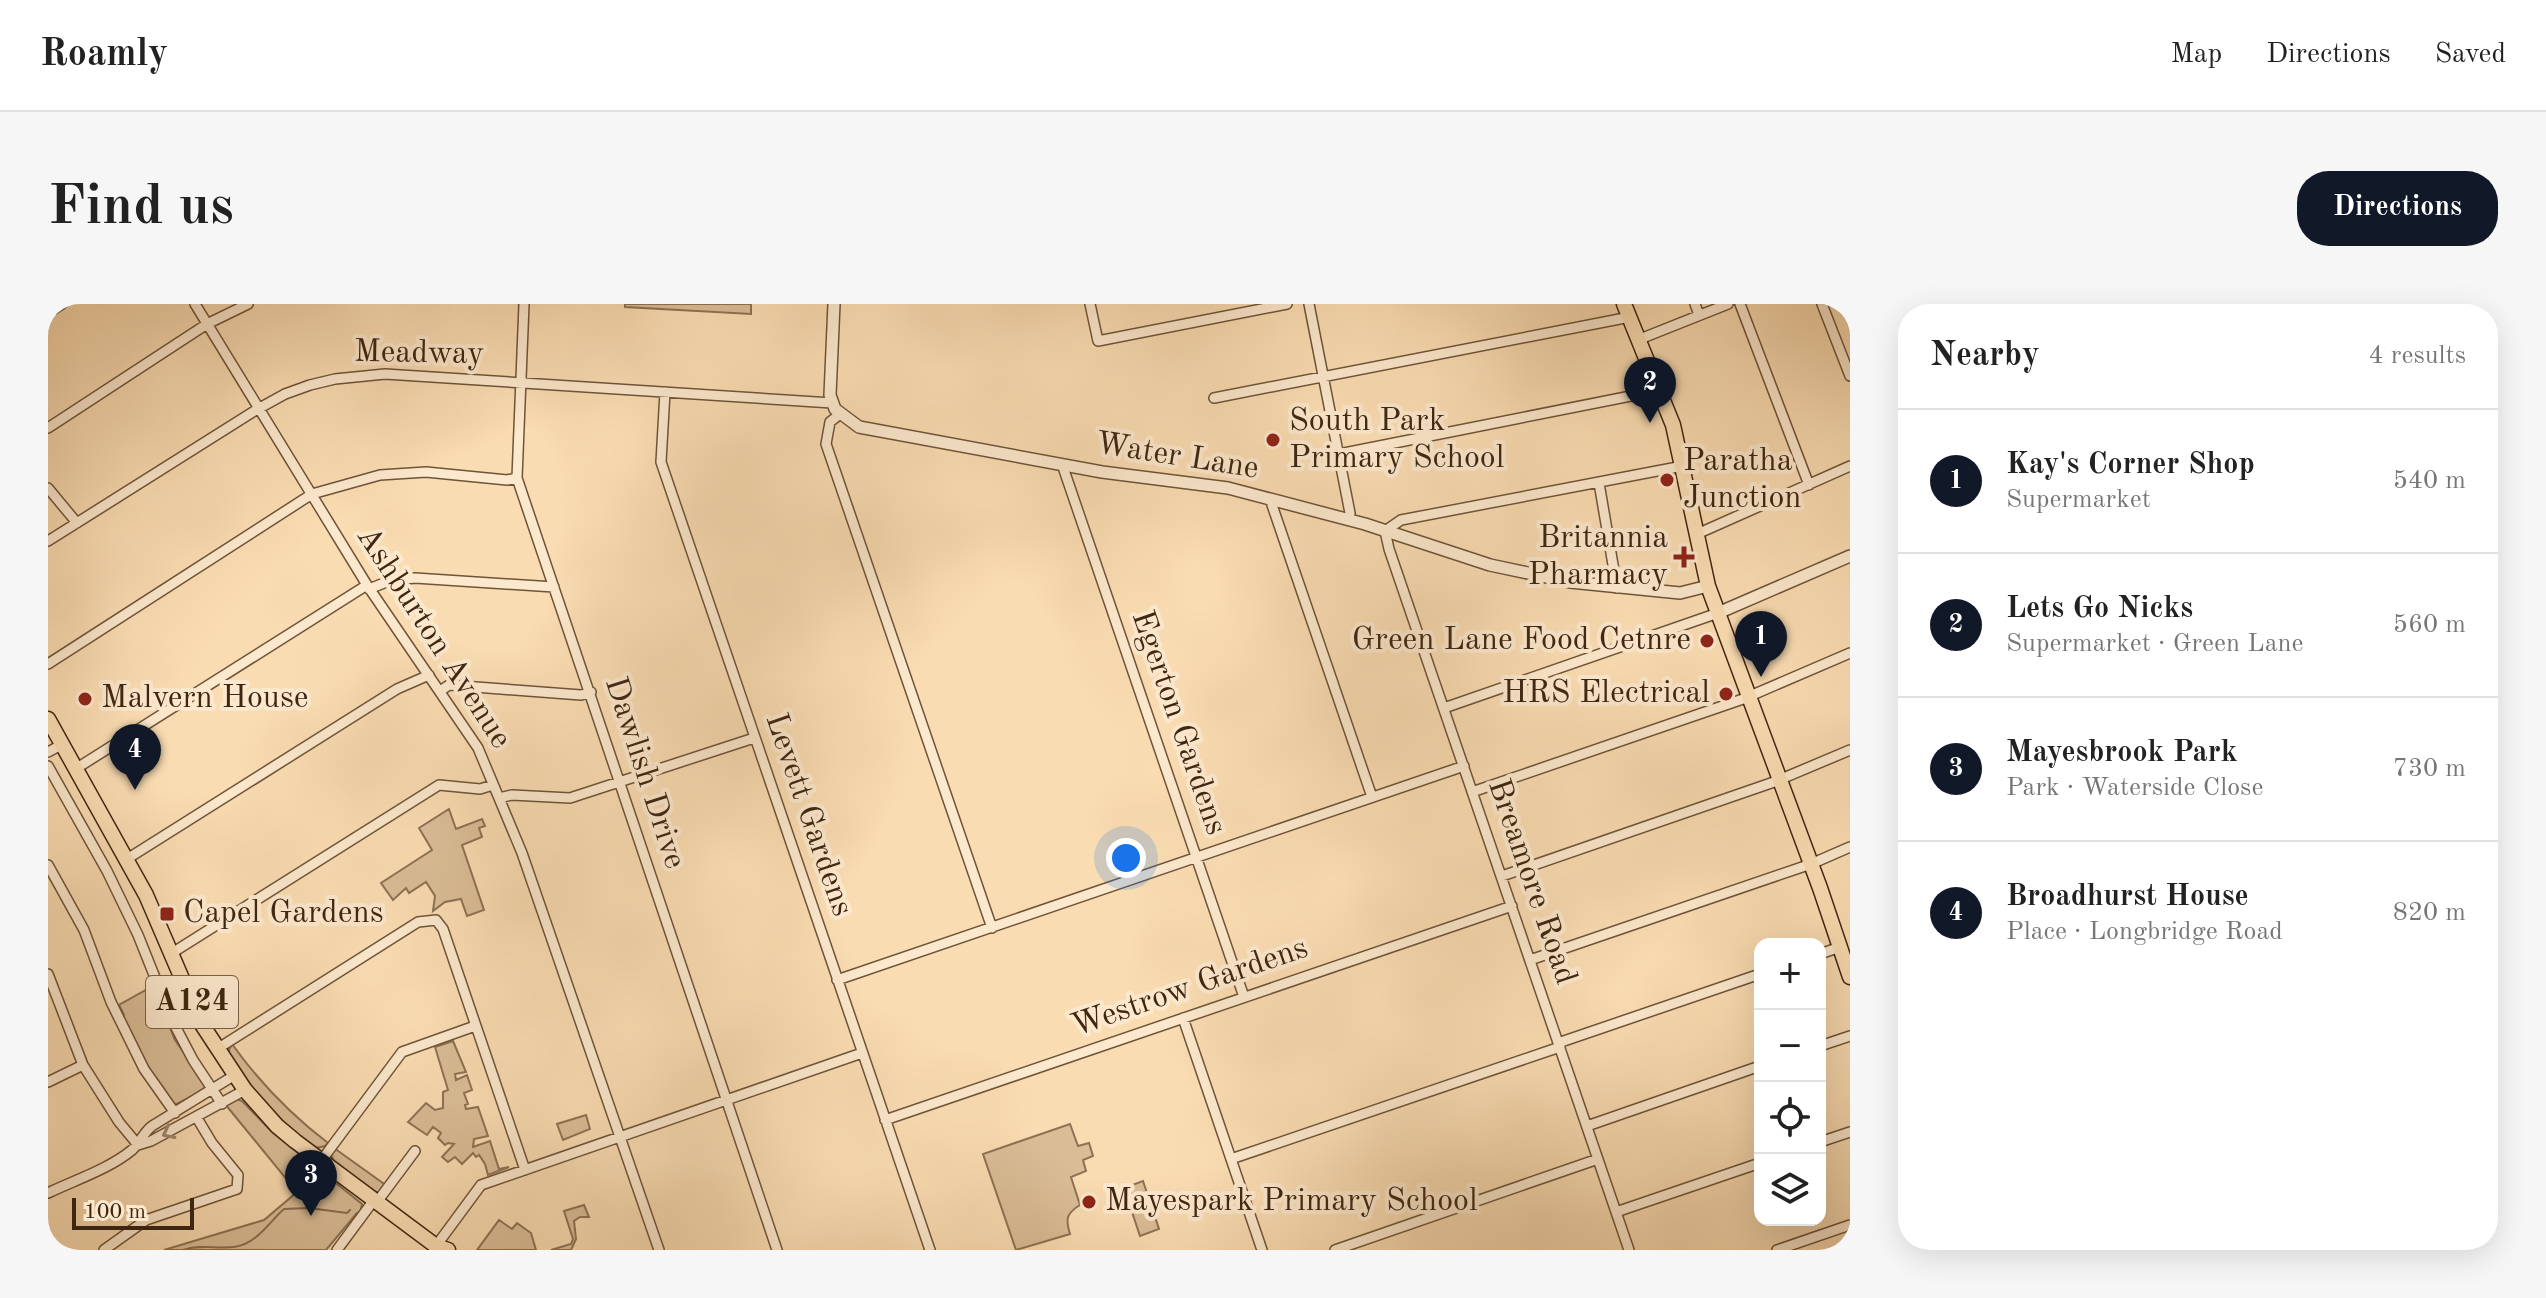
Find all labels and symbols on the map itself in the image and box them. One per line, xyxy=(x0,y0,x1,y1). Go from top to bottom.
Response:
street label: Meadway xyxy=(354,337,484,371)
pin: 2 xyxy=(1624,357,1676,423)
place label: South Park Primary School xyxy=(1289,406,1504,475)
street label: Water Lane xyxy=(1093,428,1261,486)
marker: South Park Primary School xyxy=(1264,431,1282,449)
place label: Paratha Junction xyxy=(1683,446,1802,515)
marker: Paratha Junction xyxy=(1658,471,1676,489)
street label: Ashburton Avenue xyxy=(350,521,516,755)
place label: Britannia Pharmacy xyxy=(1528,523,1668,592)
marker: Britannia Pharmacy xyxy=(1675,548,1693,566)
street label: Egerton Gardens xyxy=(1125,607,1231,839)
pin: 1 xyxy=(1735,611,1787,677)
place label: Green Lane Food Cetnre xyxy=(1352,625,1691,657)
marker: Green Lane Food Cetnre xyxy=(1698,632,1716,650)
street label: Dawlish Drive xyxy=(598,673,690,873)
place label: HRS Electrical xyxy=(1502,678,1710,710)
place label: Malvern House xyxy=(101,683,309,715)
marker: HRS Electrical xyxy=(1717,685,1735,703)
marker: Malvern House xyxy=(76,690,94,708)
street label: Levett Gardens xyxy=(758,709,858,921)
pin: 4 xyxy=(109,724,161,790)
street label: Breamore Road xyxy=(1481,775,1581,989)
your location xyxy=(1106,838,1146,878)
place label: Capel Gardens xyxy=(183,898,384,930)
marker: Capel Gardens xyxy=(158,905,176,923)
street label: Westrow Gardens xyxy=(1068,933,1312,1043)
road number: A124 xyxy=(146,976,238,1028)
one-way arrow xyxy=(161,1123,176,1138)
pin: 3 xyxy=(285,1150,337,1216)
place label: Mayespark Primary School xyxy=(1105,1186,1478,1218)
marker: Mayespark Primary School xyxy=(1080,1193,1098,1211)
scale bar xyxy=(72,1194,194,1230)

